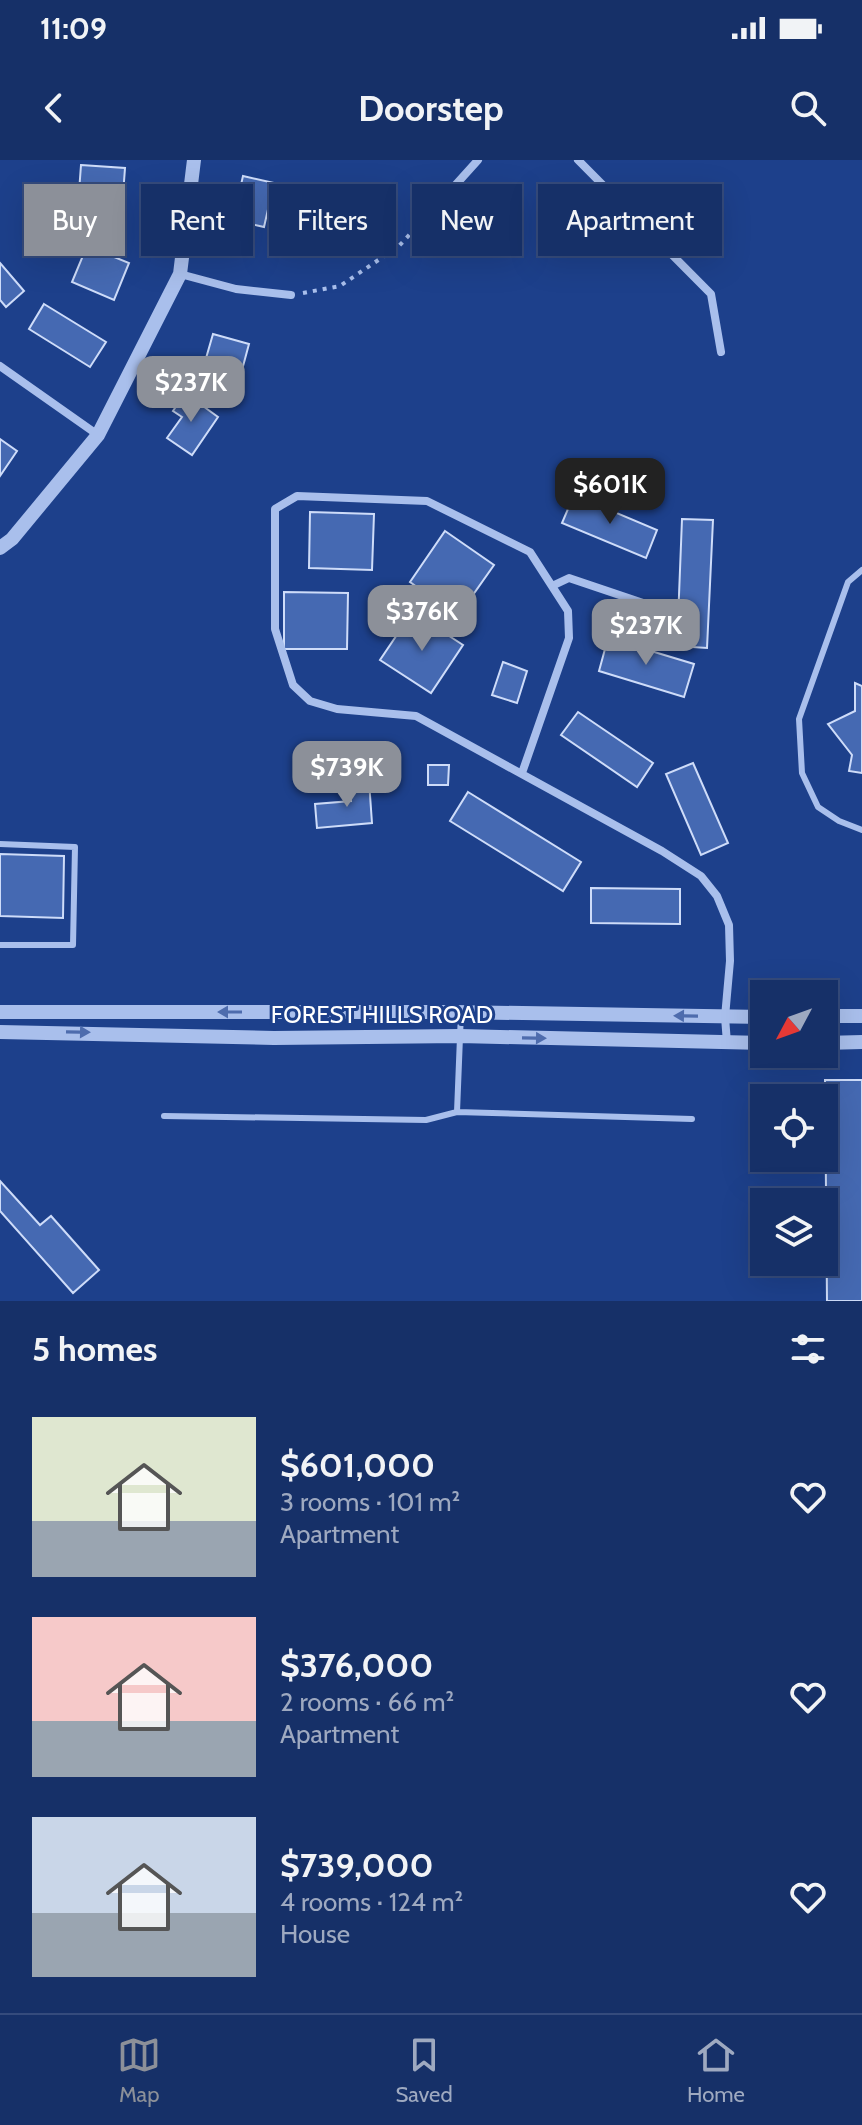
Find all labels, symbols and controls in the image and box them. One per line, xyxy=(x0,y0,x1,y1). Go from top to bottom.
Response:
text: 11:09 xyxy=(40,10,107,47)
icon: back xyxy=(32,86,76,130)
text: Doorstep xyxy=(358,86,504,130)
icon: search xyxy=(786,86,830,130)
chip: Buy xyxy=(24,184,125,256)
chip: Rent xyxy=(141,184,253,256)
chip: Filters xyxy=(269,184,396,256)
chip: New xyxy=(412,184,522,256)
chip: Apartment xyxy=(538,184,722,256)
pin: $237K xyxy=(135,356,247,424)
text: $237K xyxy=(155,366,227,398)
pin: $601K xyxy=(554,458,666,526)
text: $601K xyxy=(573,468,647,500)
pin: $376K xyxy=(366,585,478,653)
text: $376K xyxy=(386,595,458,627)
pin: $237K xyxy=(590,599,702,667)
text: $237K xyxy=(610,609,682,641)
pin: $739K xyxy=(291,741,403,809)
text: $739K xyxy=(310,751,384,783)
north arrow xyxy=(750,980,838,1068)
map controls xyxy=(750,980,838,1276)
street label: FOREST HILLS ROAD xyxy=(271,1000,493,1029)
one-way arrow xyxy=(217,1006,242,1018)
one-way arrow xyxy=(673,1010,698,1023)
one-way arrow xyxy=(66,1026,91,1038)
one-way arrow xyxy=(522,1031,547,1044)
button: locate xyxy=(750,1084,838,1172)
button: layers xyxy=(750,1188,838,1276)
icon: filters xyxy=(786,1327,830,1371)
text: 5 homes xyxy=(32,1328,157,1370)
text: $601,000 xyxy=(280,1444,435,1486)
icon: home xyxy=(96,1449,192,1545)
icon: heart xyxy=(786,1475,830,1519)
text: 3 rooms · 101 m² xyxy=(280,1486,460,1518)
text: Apartment xyxy=(280,1518,399,1550)
text: $376,000 xyxy=(280,1644,433,1686)
icon: home xyxy=(96,1649,192,1745)
icon: heart xyxy=(786,1675,830,1719)
text: 2 rooms · 66 m² xyxy=(280,1686,454,1718)
text: Apartment xyxy=(280,1718,399,1750)
text: $739,000 xyxy=(280,1844,434,1886)
icon: home xyxy=(96,1849,192,1945)
icon: heart xyxy=(786,1875,830,1919)
text: 4 rooms · 124 m² xyxy=(280,1886,463,1918)
text: House xyxy=(280,1918,350,1950)
tab: Map xyxy=(117,2033,161,2108)
tab: Saved xyxy=(395,2033,453,2108)
tab: Home xyxy=(687,2033,745,2108)

